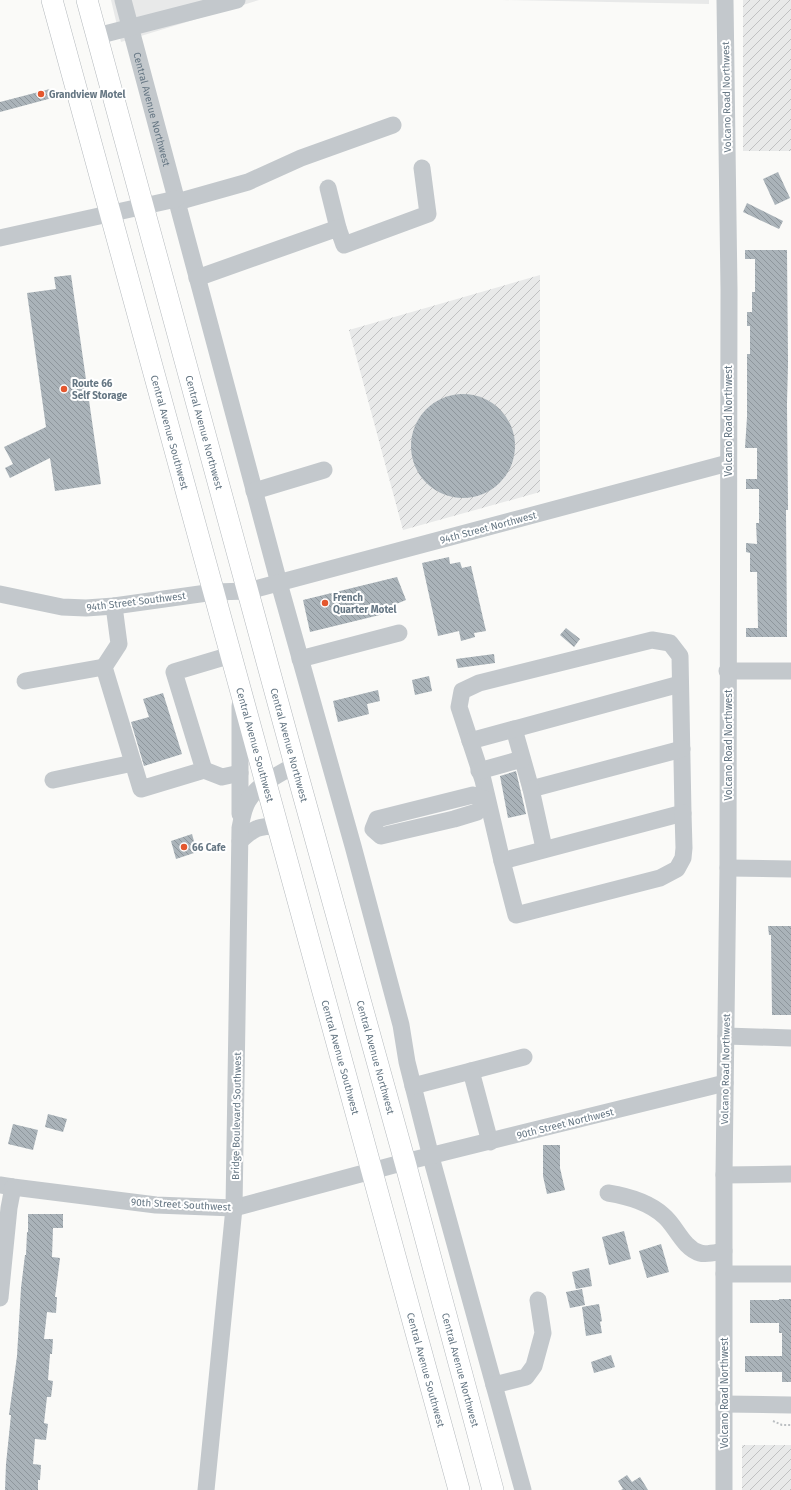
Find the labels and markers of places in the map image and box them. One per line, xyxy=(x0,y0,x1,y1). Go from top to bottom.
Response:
marker: Grandview Motel xyxy=(36,89,46,99)
place label: Grandview Motel xyxy=(49,89,126,101)
place label: Route 66 Self Storage xyxy=(72,378,128,402)
marker: Route 66 Self Storage xyxy=(59,384,69,394)
place label: French Quarter Motel xyxy=(333,592,397,616)
marker: French Quarter Motel xyxy=(320,598,330,608)
marker: 66 Cafe xyxy=(179,842,189,852)
place label: 66 Cafe xyxy=(192,842,226,854)

